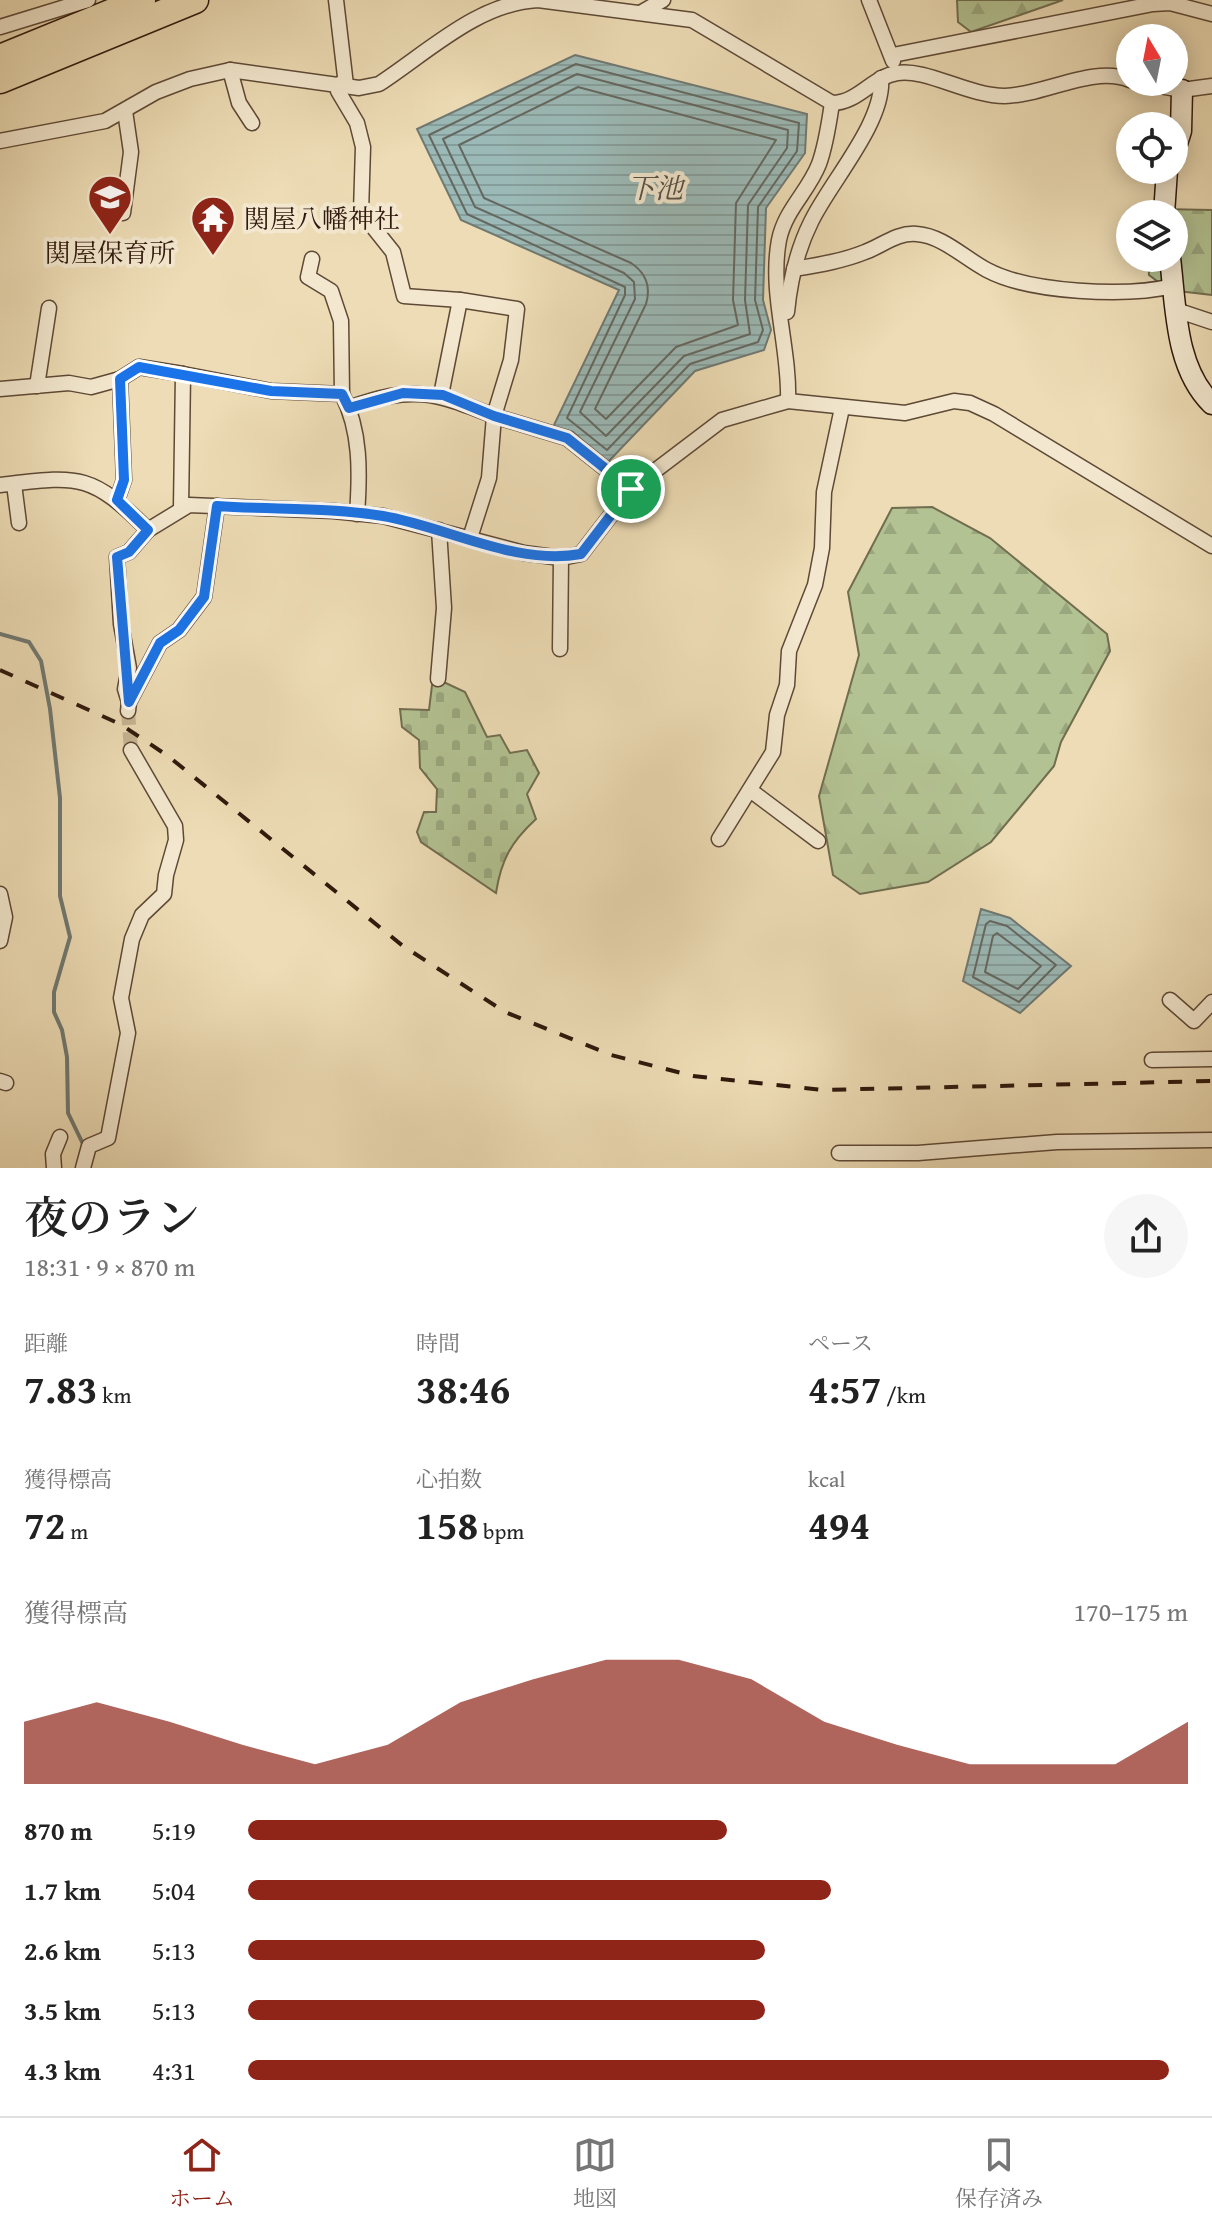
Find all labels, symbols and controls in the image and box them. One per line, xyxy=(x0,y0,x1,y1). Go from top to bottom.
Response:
north arrow xyxy=(1116,24,1188,96)
map controls xyxy=(1116,24,1188,272)
button: locate xyxy=(1116,112,1188,184)
water label: 下池 xyxy=(627,167,686,208)
school or university icon: 関屋保育所 xyxy=(86,173,134,236)
temple icon: 関屋八幡神社 xyxy=(189,194,237,257)
place label: 関屋八幡神社 xyxy=(244,199,400,238)
button: layers xyxy=(1116,200,1188,272)
place label: 関屋保育所 xyxy=(45,233,175,272)
pin xyxy=(597,455,665,523)
icon: arrive xyxy=(609,467,653,511)
text: 夜のラン xyxy=(24,1185,200,1249)
button: share xyxy=(1104,1194,1188,1278)
text: 18:31 · 9 × 870 m xyxy=(24,1247,195,1286)
text: 距離 xyxy=(24,1327,68,1359)
text: 時間 xyxy=(416,1327,460,1359)
text: ペース xyxy=(808,1327,873,1359)
text: 7.83 xyxy=(24,1359,97,1418)
text: 38:46 xyxy=(416,1359,510,1418)
text: 4:57 xyxy=(808,1359,881,1418)
text: km xyxy=(97,1379,131,1411)
text: /km xyxy=(881,1379,926,1411)
text: 獲得標高 xyxy=(24,1463,112,1495)
text: 心拍数 xyxy=(416,1463,482,1495)
text: kcal xyxy=(808,1463,846,1495)
text: 72 xyxy=(24,1495,65,1554)
text: 158 xyxy=(416,1495,478,1554)
text: 494 xyxy=(808,1495,870,1554)
text: m xyxy=(65,1515,88,1547)
text: bpm xyxy=(478,1515,524,1547)
text: 170–175 m xyxy=(1074,1592,1188,1631)
text: 獲得標高 xyxy=(24,1593,128,1632)
text: 870 m xyxy=(24,1811,92,1850)
text: 5:19 xyxy=(152,1811,196,1850)
text: 1.7 km xyxy=(24,1871,101,1910)
text: 5:04 xyxy=(152,1871,196,1910)
text: 2.6 km xyxy=(24,1931,101,1970)
text: 5:13 xyxy=(152,1931,196,1970)
text: 3.5 km xyxy=(24,1991,101,2030)
text: 5:13 xyxy=(152,1991,196,2030)
text: 4.3 km xyxy=(24,2051,101,2090)
text: 4:31 xyxy=(152,2051,196,2090)
tab: ホーム xyxy=(169,2133,235,2214)
tab: 地図 xyxy=(573,2133,617,2214)
tab: 保存済み xyxy=(955,2133,1043,2214)

